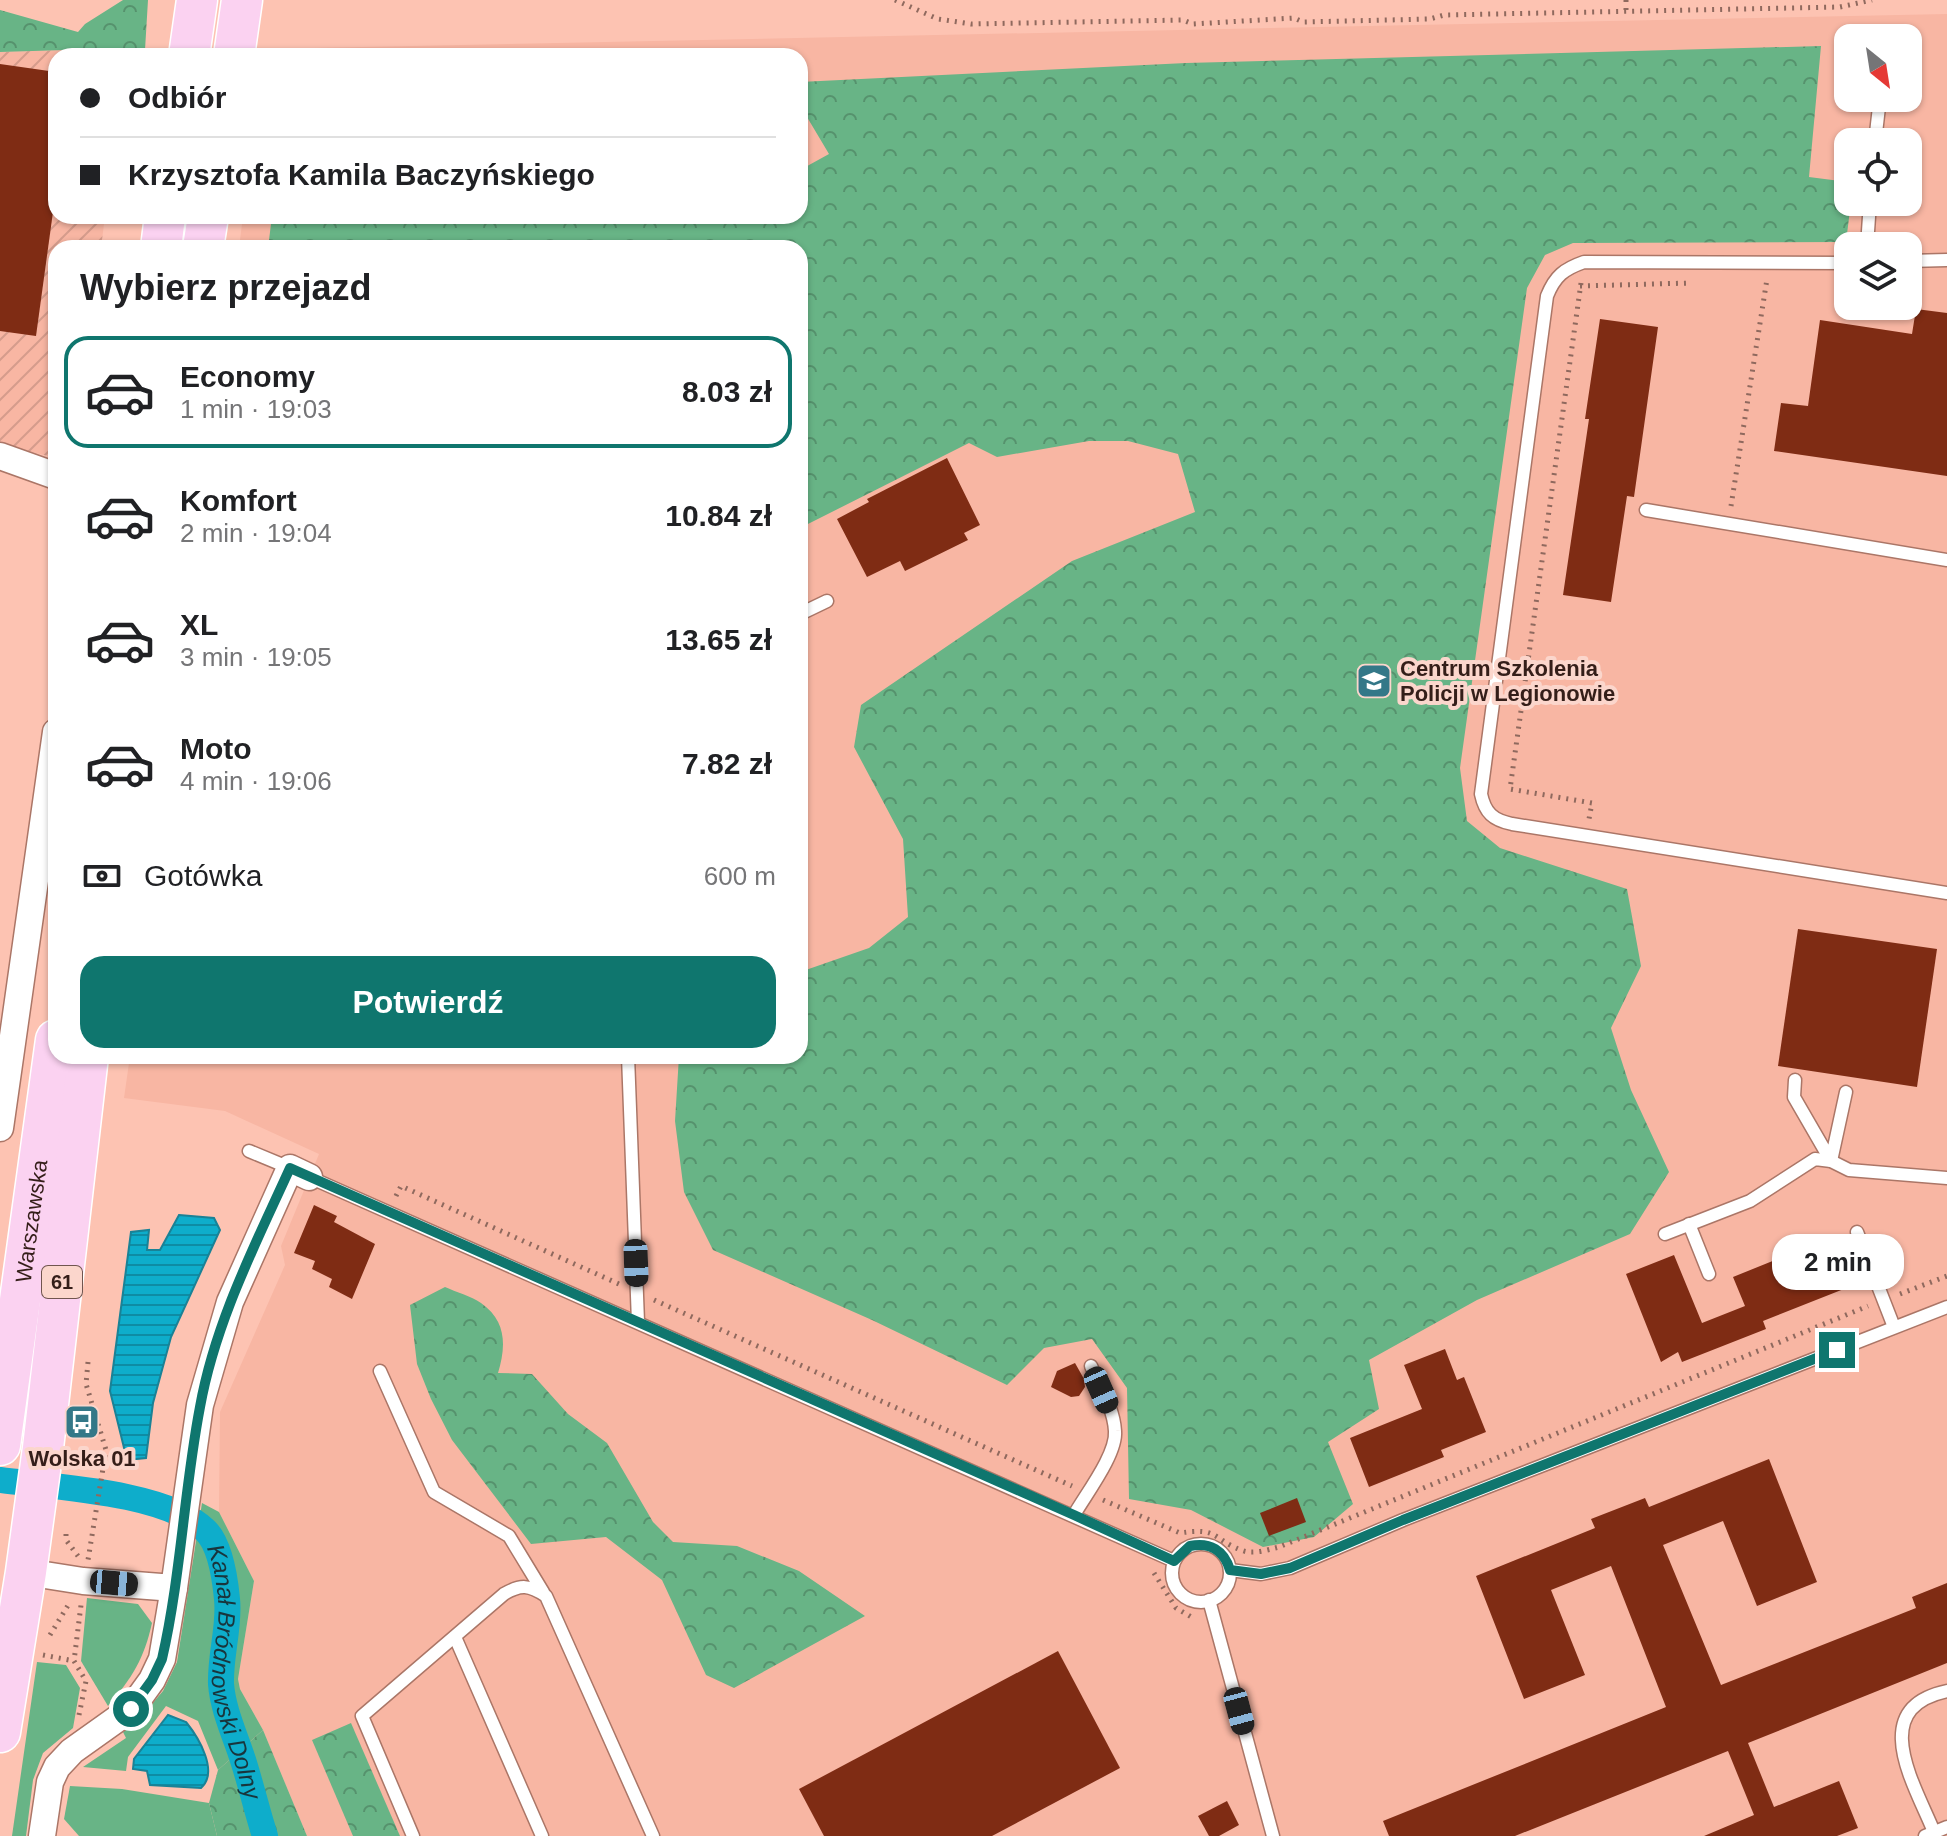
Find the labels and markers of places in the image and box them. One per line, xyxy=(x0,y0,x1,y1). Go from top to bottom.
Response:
place label: Centrum Szkolenia Policji w Legionowie xyxy=(1400,656,1615,706)
school or university icon: Centrum Szkolenia Policji w Legionowie xyxy=(1355,662,1393,700)
bus stop icon: Wolska 01 xyxy=(63,1403,101,1441)
place label: Wolska 01 xyxy=(28,1446,136,1471)

